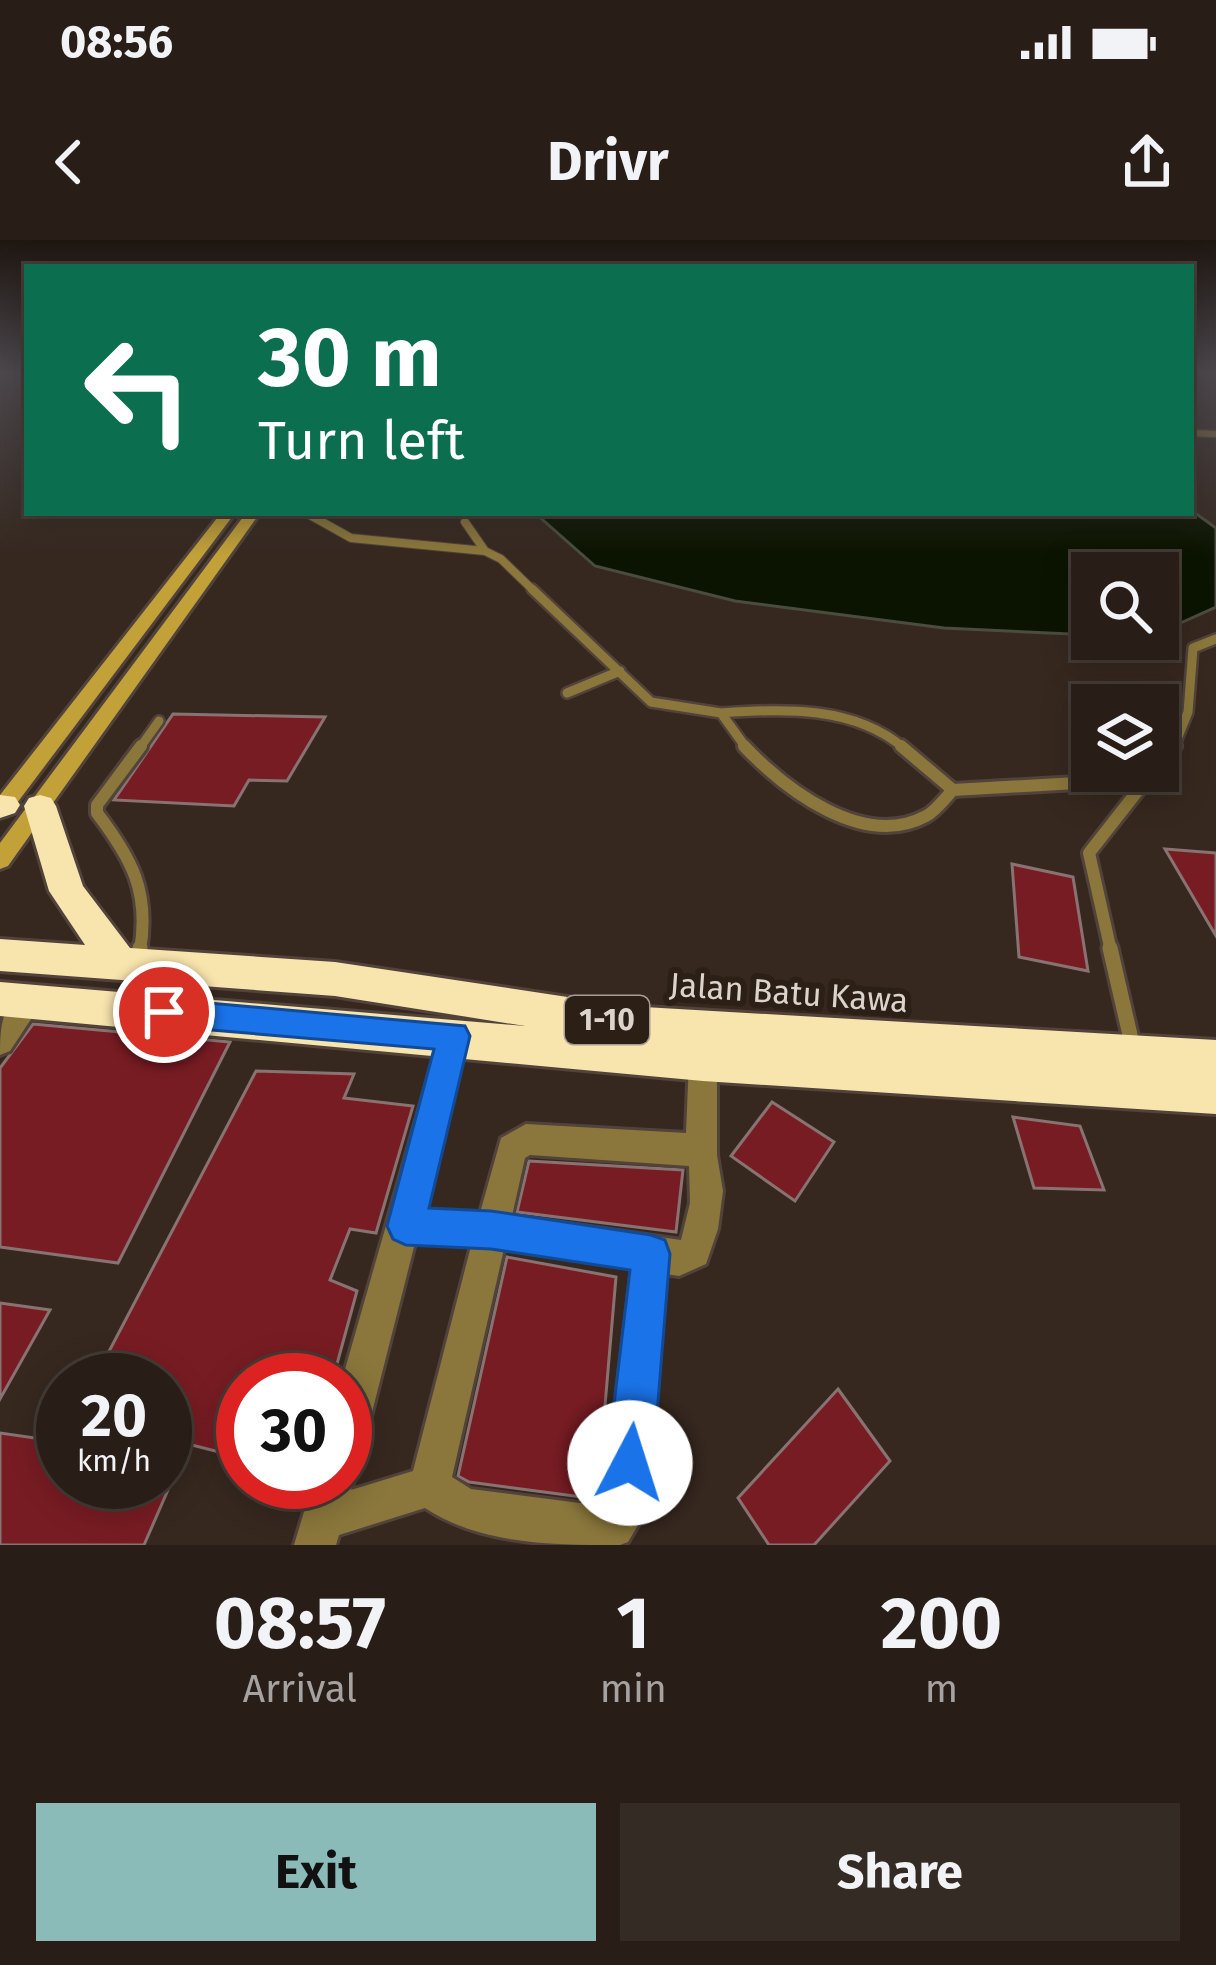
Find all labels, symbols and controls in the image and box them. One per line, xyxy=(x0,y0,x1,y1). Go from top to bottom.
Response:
text: 08:56 xyxy=(60,15,173,69)
icon: back xyxy=(36,129,102,195)
icon: share xyxy=(1114,129,1180,195)
text: Drivr xyxy=(547,130,669,194)
text: 30 m xyxy=(258,307,442,408)
icon: left xyxy=(60,312,216,468)
text: Turn left xyxy=(258,409,465,473)
map controls xyxy=(1071,552,1179,792)
button: search xyxy=(1071,552,1179,660)
button: layers xyxy=(1071,684,1179,792)
pin xyxy=(113,961,215,1063)
street label: Jalan Batu Kawa xyxy=(668,965,910,1021)
icon: arrive xyxy=(131,979,197,1045)
road number: 1-10 xyxy=(565,996,649,1044)
speed limit sign: 30 xyxy=(216,1353,372,1509)
text: 20 xyxy=(81,1380,147,1452)
position arrow xyxy=(567,1400,693,1526)
text: km/h xyxy=(77,1443,151,1479)
text: 08:57 xyxy=(214,1581,386,1667)
text: 1 xyxy=(617,1581,650,1667)
text: 200 xyxy=(881,1581,1002,1667)
text: Arrival xyxy=(243,1666,357,1712)
text: min xyxy=(600,1666,667,1712)
text: m xyxy=(925,1666,958,1712)
button: Exit xyxy=(36,1803,596,1941)
button: Share xyxy=(620,1803,1180,1941)

